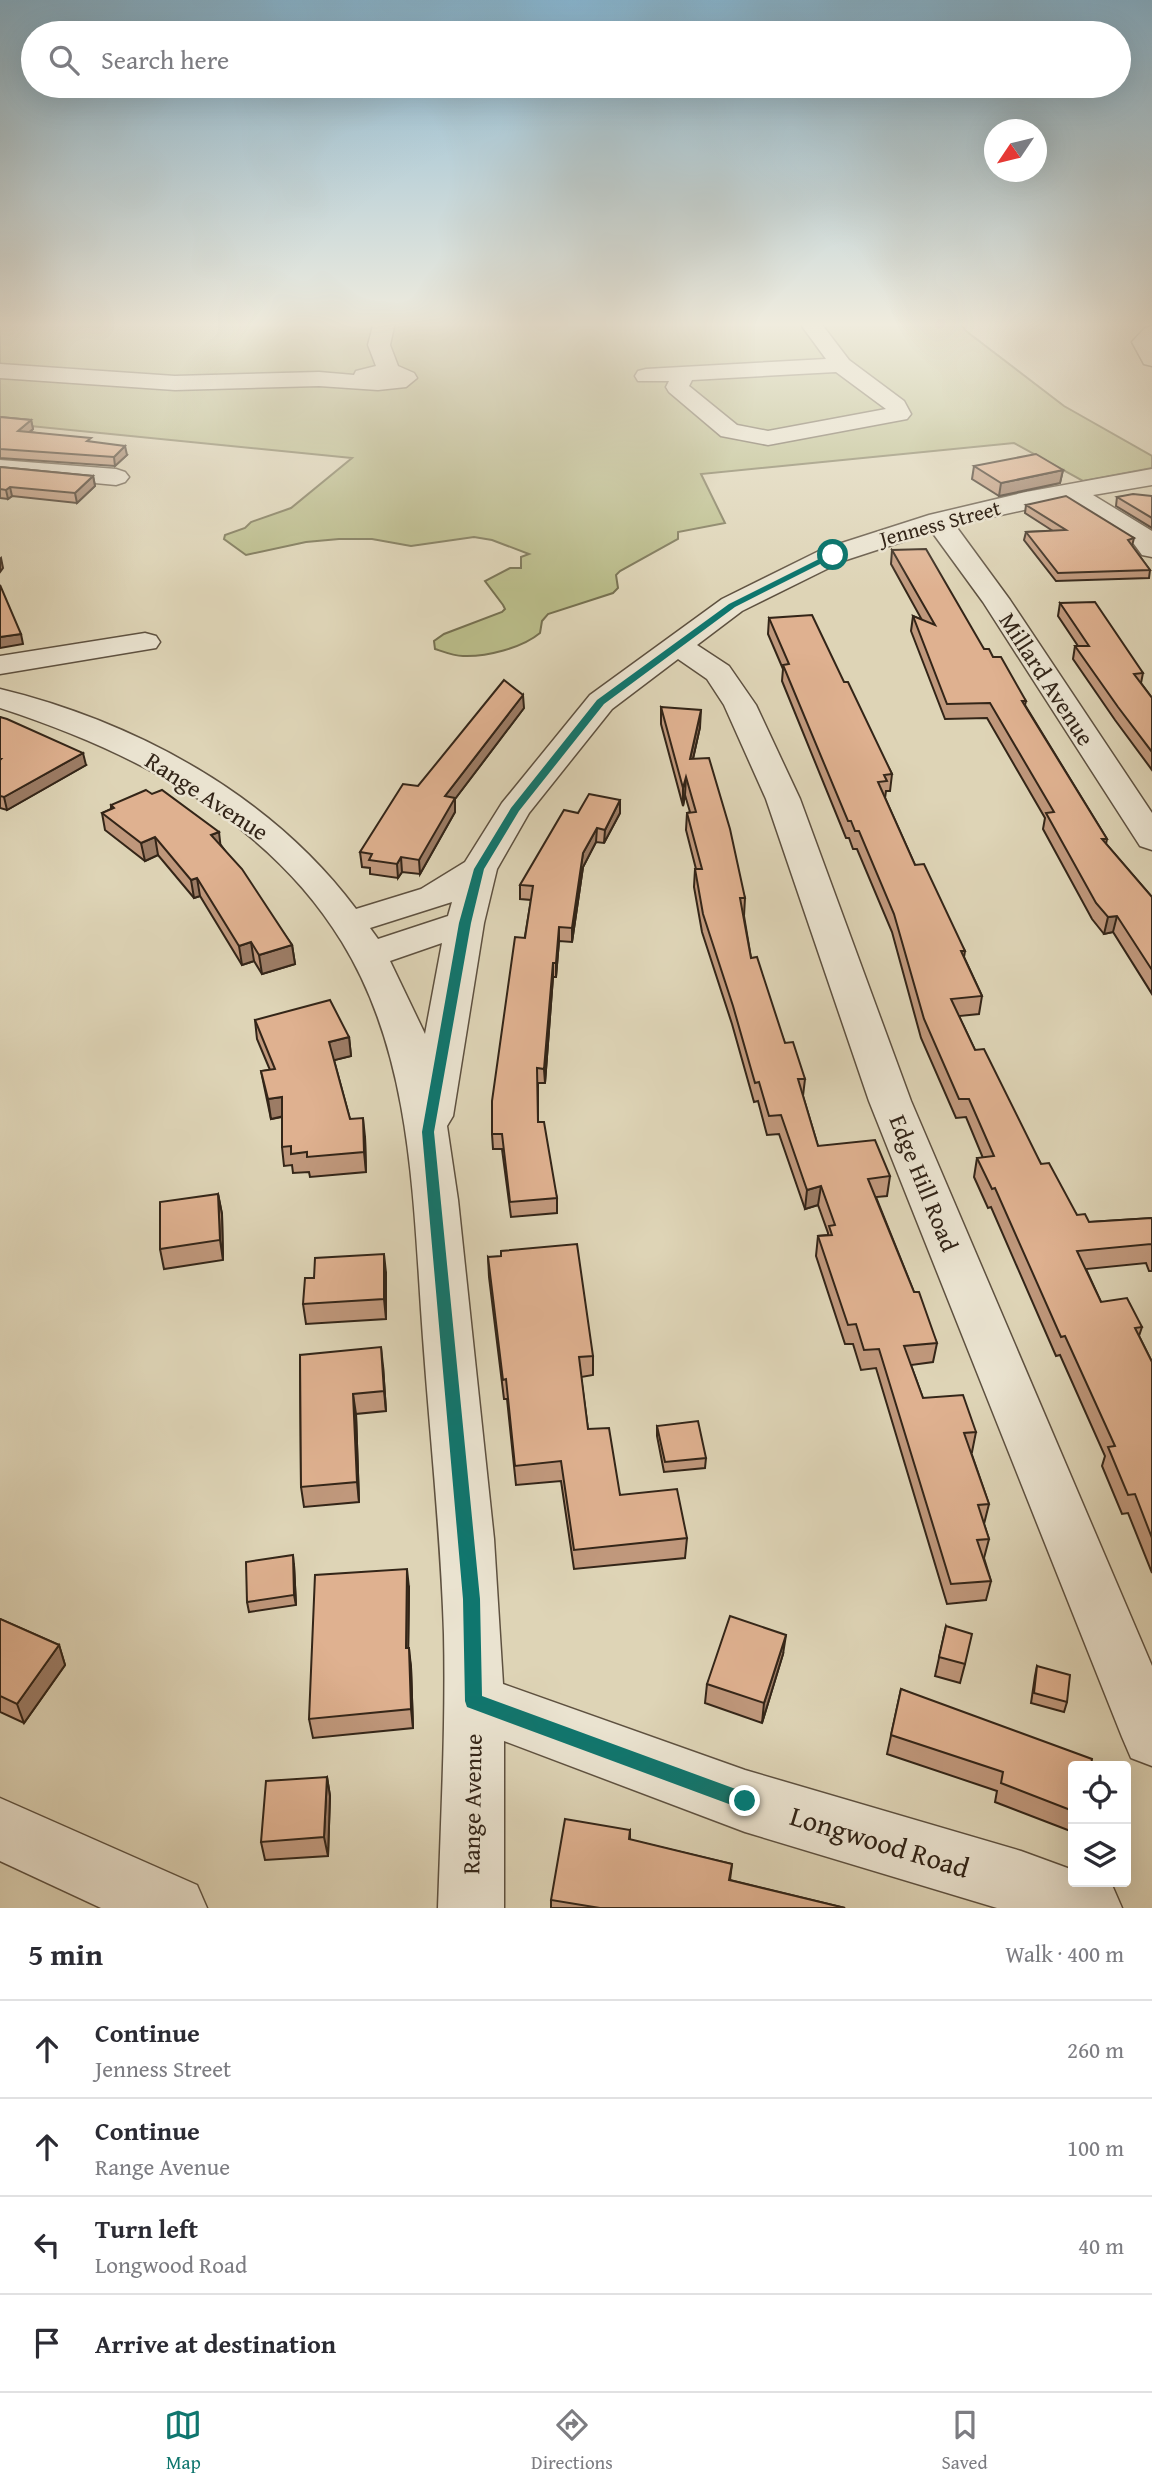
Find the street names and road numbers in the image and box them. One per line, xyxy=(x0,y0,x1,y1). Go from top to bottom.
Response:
street label: Jenness Street xyxy=(873,492,1005,555)
street label: Millard Avenue xyxy=(991,605,1103,753)
street label: Range Avenue xyxy=(138,743,276,849)
street label: Edge Hill Road xyxy=(881,1109,967,1257)
street label: Range Avenue xyxy=(453,1733,491,1875)
street label: Longwood Road xyxy=(785,1794,975,1888)

